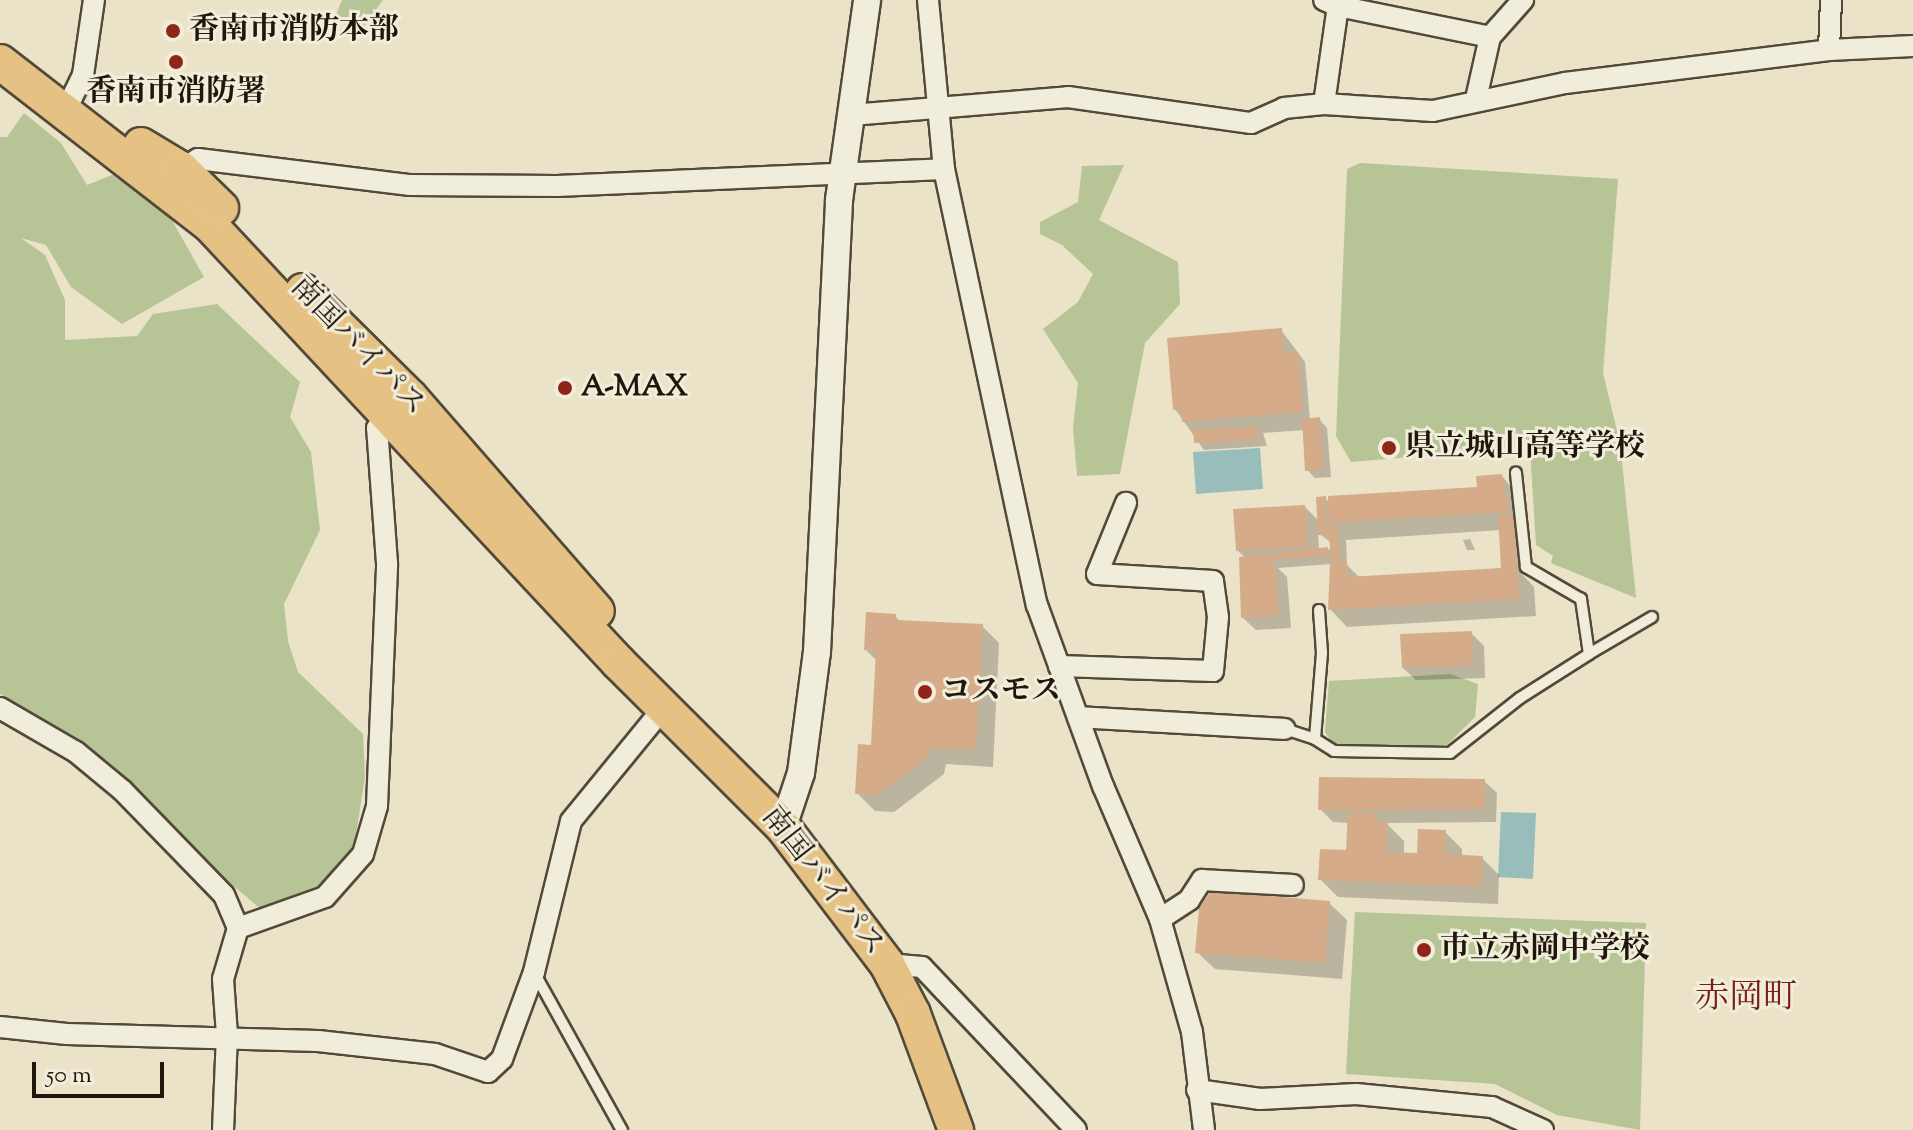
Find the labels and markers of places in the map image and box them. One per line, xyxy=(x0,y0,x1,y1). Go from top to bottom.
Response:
place label: 香南市消防本部 xyxy=(189,13,399,49)
marker: 香南市消防本部 xyxy=(164,22,182,40)
marker: 香南市消防署 xyxy=(167,53,185,71)
place label: 香南市消防署 xyxy=(86,75,266,111)
place label: A-MAX xyxy=(581,370,688,406)
marker: A-MAX xyxy=(556,379,574,397)
place label: 県立城山高等学校 xyxy=(1405,430,1645,466)
marker: 県立城山高等学校 xyxy=(1380,439,1398,457)
place label: コスモス xyxy=(941,674,1061,710)
marker: コスモス xyxy=(916,683,934,701)
place label: 市立赤岡中学校 xyxy=(1440,932,1650,968)
marker: 市立赤岡中学校 xyxy=(1415,941,1433,959)

